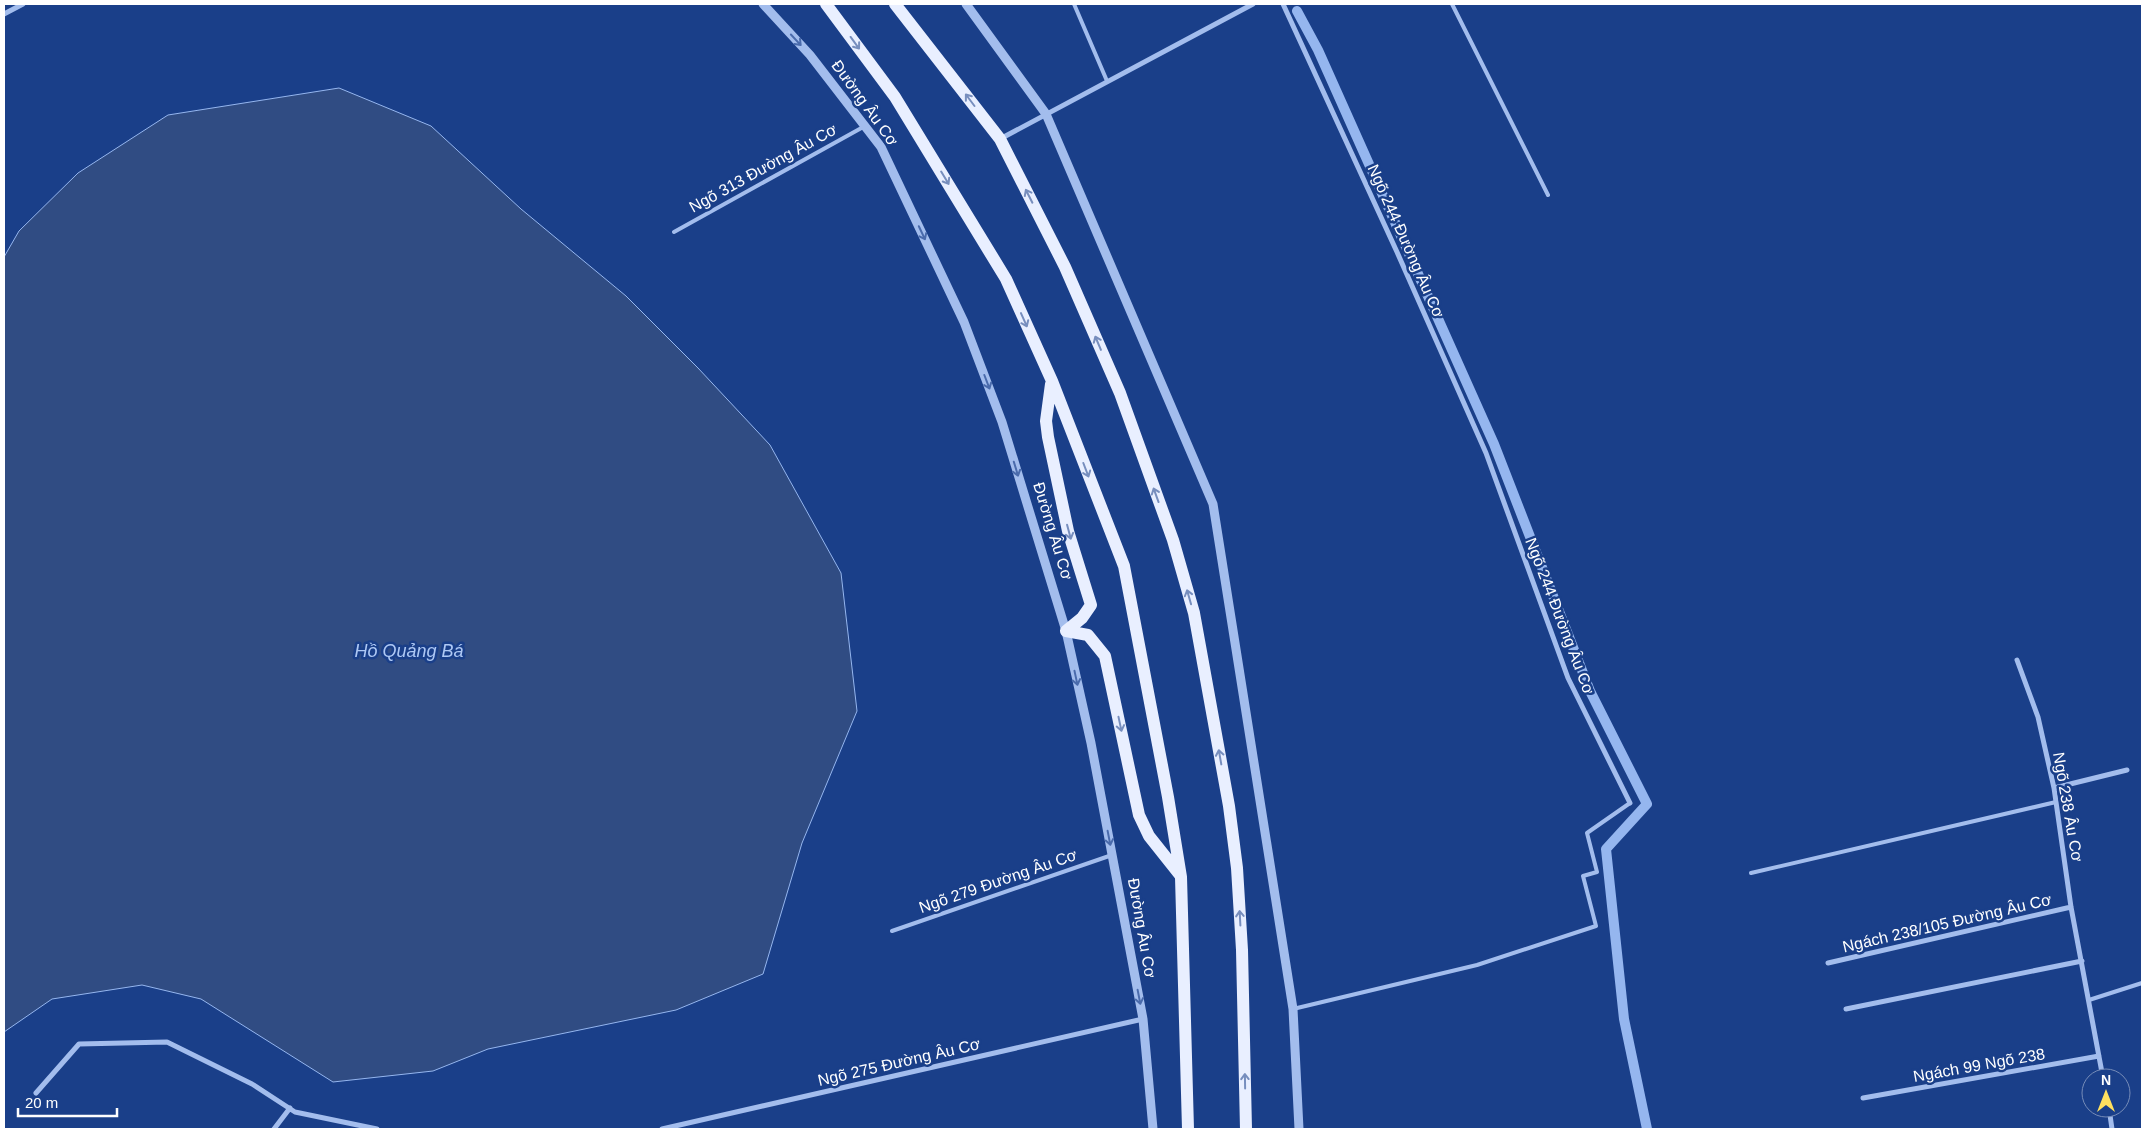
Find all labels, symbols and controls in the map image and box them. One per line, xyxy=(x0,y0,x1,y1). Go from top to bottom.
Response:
one-way arrow xyxy=(790,33,802,46)
one-way arrow xyxy=(850,36,860,50)
street label: Đường Âu Cơ xyxy=(828,57,903,149)
one-way arrow xyxy=(965,93,975,107)
street label: Ngõ 313 Đường Âu Cơ xyxy=(686,119,840,216)
street label: Ngõ 244 Đường Âu Cơ xyxy=(1364,161,1449,321)
one-way arrow xyxy=(941,171,951,185)
one-way arrow xyxy=(1024,189,1033,204)
one-way arrow xyxy=(917,226,927,241)
one-way arrow xyxy=(1020,312,1030,327)
one-way arrow xyxy=(1092,336,1102,351)
one-way arrow xyxy=(983,374,992,389)
one-way arrow xyxy=(1012,460,1022,476)
one-way arrow xyxy=(1082,462,1091,477)
street label: Đường Âu Cơ xyxy=(1030,480,1077,582)
one-way arrow xyxy=(1151,487,1160,503)
one-way arrow xyxy=(1065,524,1074,540)
street label: Ngõ 244 Đường Âu Cơ xyxy=(1522,535,1599,697)
one-way arrow xyxy=(1184,590,1194,606)
water label: Hồ Quảng Bá xyxy=(354,641,464,661)
one-way arrow xyxy=(1072,670,1082,686)
one-way arrow xyxy=(1115,715,1125,731)
one-way arrow xyxy=(1214,749,1224,765)
street label: Ngõ 238 Âu Cơ xyxy=(2050,751,2087,864)
one-way arrow xyxy=(1105,829,1114,845)
street label: Ngõ 279 Đường Âu Cơ xyxy=(916,845,1080,916)
street label: Đường Âu Cơ xyxy=(1125,877,1160,980)
street label: Ngách 238/105 Đường Âu Cơ xyxy=(1841,890,2054,955)
one-way arrow xyxy=(1235,910,1244,926)
one-way arrow xyxy=(1134,989,1144,1005)
street label: Ngõ 275 Đường Âu Cơ xyxy=(816,1034,982,1089)
street label: Ngách 99 Ngõ 238 xyxy=(1912,1045,2046,1085)
north arrow xyxy=(2081,1068,2131,1118)
text: N xyxy=(2101,1072,2111,1088)
one-way arrow xyxy=(1240,1073,1249,1089)
scale bar xyxy=(18,1086,116,1118)
text: 20 m xyxy=(25,1094,58,1111)

